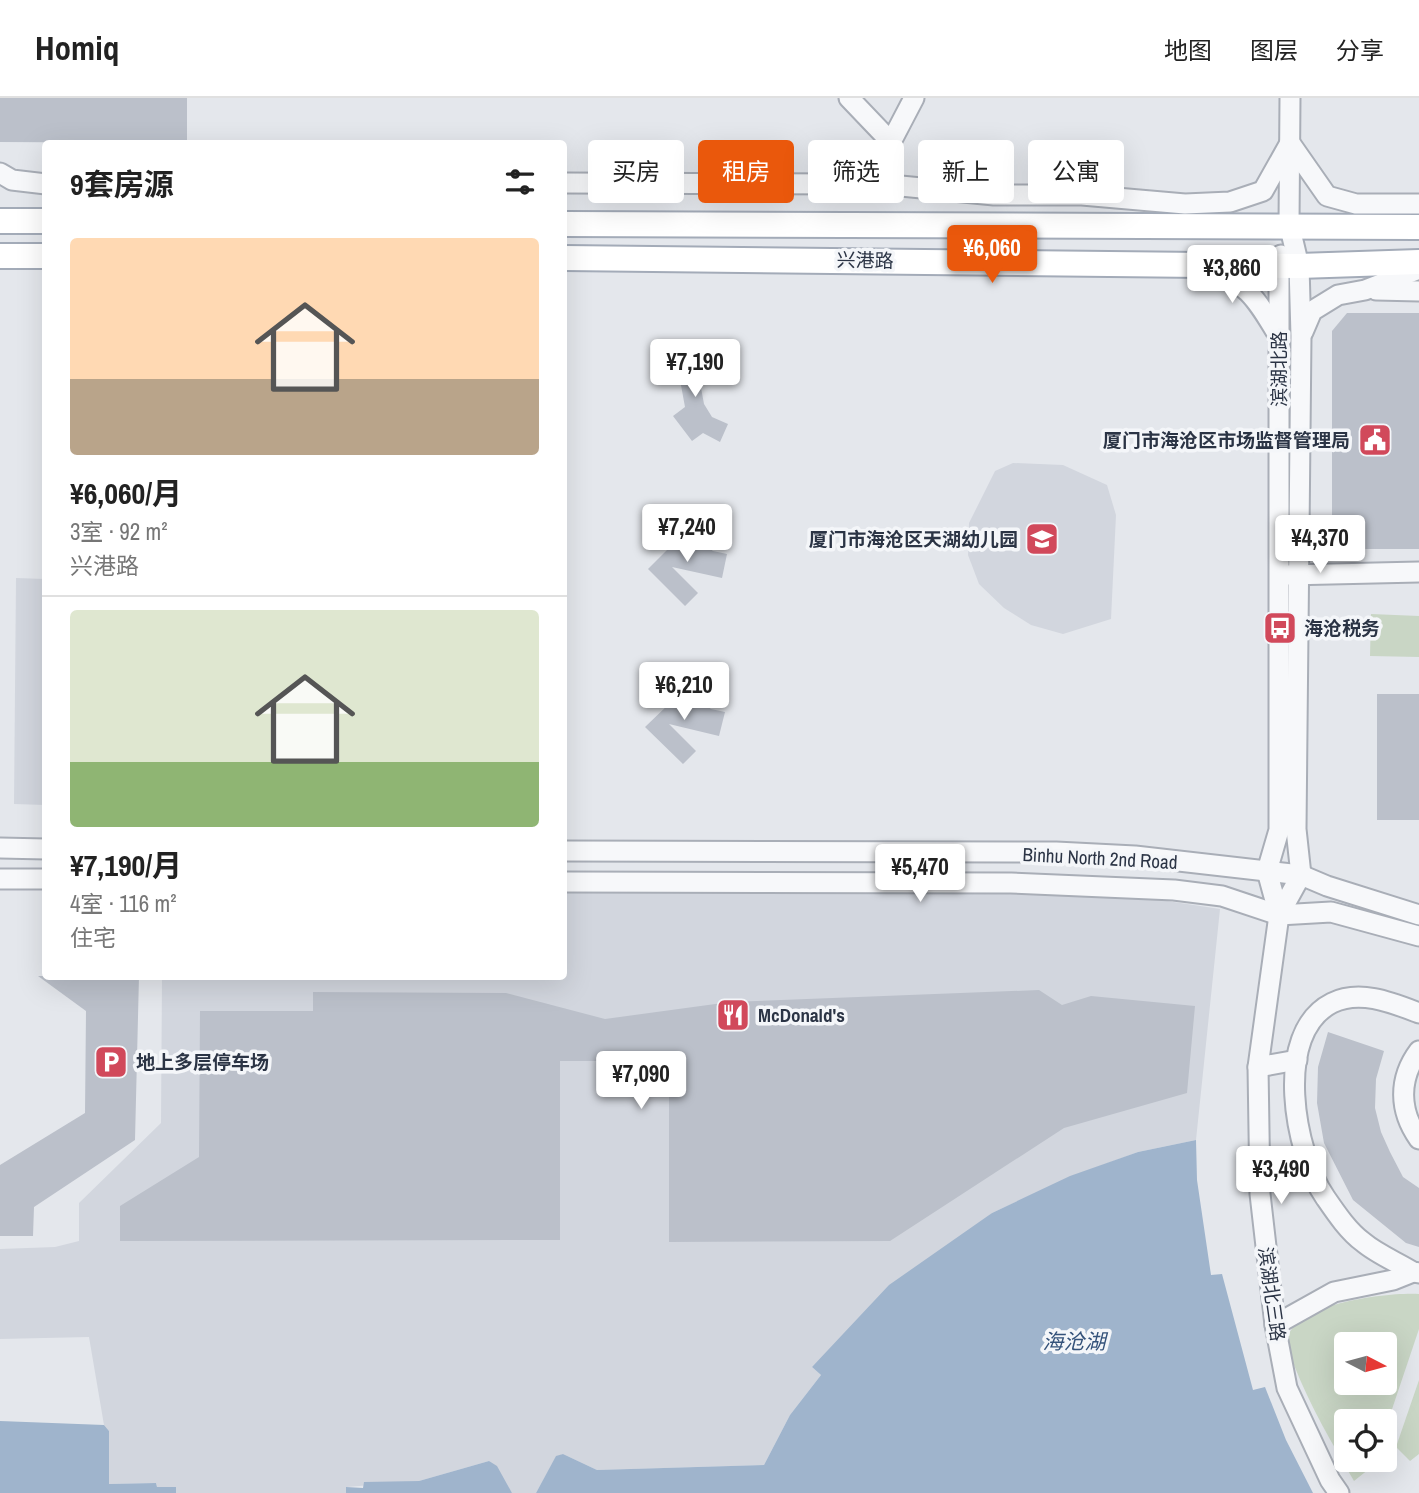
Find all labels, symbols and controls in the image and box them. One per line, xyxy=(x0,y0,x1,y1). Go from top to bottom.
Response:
text: Homiq xyxy=(35,26,119,70)
text: 地图 xyxy=(1164,34,1212,66)
text: 图层 xyxy=(1250,34,1298,66)
text: 分享 xyxy=(1336,34,1384,66)
chip: 买房 xyxy=(588,140,684,203)
chip: 租房 xyxy=(698,140,794,203)
chip: 筛选 xyxy=(808,140,904,203)
chip: 新上 xyxy=(918,140,1014,203)
chip: 公寓 xyxy=(1028,140,1124,203)
icon: filters xyxy=(501,163,539,201)
text: 9套房源 xyxy=(70,164,174,204)
pin: ¥6,060 xyxy=(935,226,1049,285)
text: ¥6,060 xyxy=(963,232,1021,263)
pin: ¥3,860 xyxy=(1175,246,1289,305)
street label: 兴港路 xyxy=(836,247,894,273)
text: ¥3,860 xyxy=(1203,252,1261,283)
icon: home xyxy=(242,284,368,410)
street label: 滨湖北路 xyxy=(1266,331,1292,407)
pin: ¥7,190 xyxy=(638,340,752,399)
text: ¥7,190 xyxy=(666,346,724,377)
public building icon: 厦门市海沧区市场监督管理局 xyxy=(1356,421,1394,459)
place label: 厦门市海沧区市场监督管理局 xyxy=(1103,427,1350,453)
text: ¥6,060/月 xyxy=(70,473,182,513)
pin: ¥7,240 xyxy=(630,504,744,564)
text: ¥7,240 xyxy=(658,511,716,542)
text: 3室 · 92 m² xyxy=(70,516,167,547)
pin: ¥4,370 xyxy=(1263,516,1377,575)
school or university icon: 厦门市海沧区天湖幼儿园 xyxy=(1023,520,1061,558)
text: ¥4,370 xyxy=(1291,522,1349,553)
place label: 厦门市海沧区天湖幼儿园 xyxy=(809,526,1018,552)
text: 兴港路 xyxy=(70,550,139,581)
bus stop icon: 海沧税务 xyxy=(1261,609,1299,647)
place label: 海沧税务 xyxy=(1304,615,1380,641)
icon: home xyxy=(242,656,368,782)
pin: ¥6,210 xyxy=(627,662,741,722)
text: ¥6,210 xyxy=(655,669,713,700)
street label: Binhu North 2nd Road xyxy=(1022,841,1178,875)
pin: ¥5,470 xyxy=(863,844,977,904)
text: ¥7,190/月 xyxy=(70,845,182,885)
text: ¥5,470 xyxy=(891,851,949,882)
text: 4室 · 116 m² xyxy=(70,888,177,919)
text: 住宅 xyxy=(70,922,116,953)
restaurant icon: McDonald's xyxy=(714,996,752,1034)
place label: McDonald's xyxy=(758,1002,845,1028)
parking icon: 地上多层停车场 xyxy=(92,1043,130,1081)
place label: 地上多层停车场 xyxy=(136,1049,269,1075)
pin: ¥7,090 xyxy=(584,1052,698,1111)
text: ¥7,090 xyxy=(612,1058,670,1089)
pin: ¥3,490 xyxy=(1224,1146,1338,1206)
text: ¥3,490 xyxy=(1252,1153,1310,1184)
street label: 滨湖北三路 xyxy=(1253,1245,1291,1343)
water label: 海沧湖 xyxy=(1043,1327,1108,1356)
north arrow xyxy=(1334,1332,1396,1395)
map controls xyxy=(1334,1332,1397,1472)
button: locate xyxy=(1334,1409,1397,1472)

